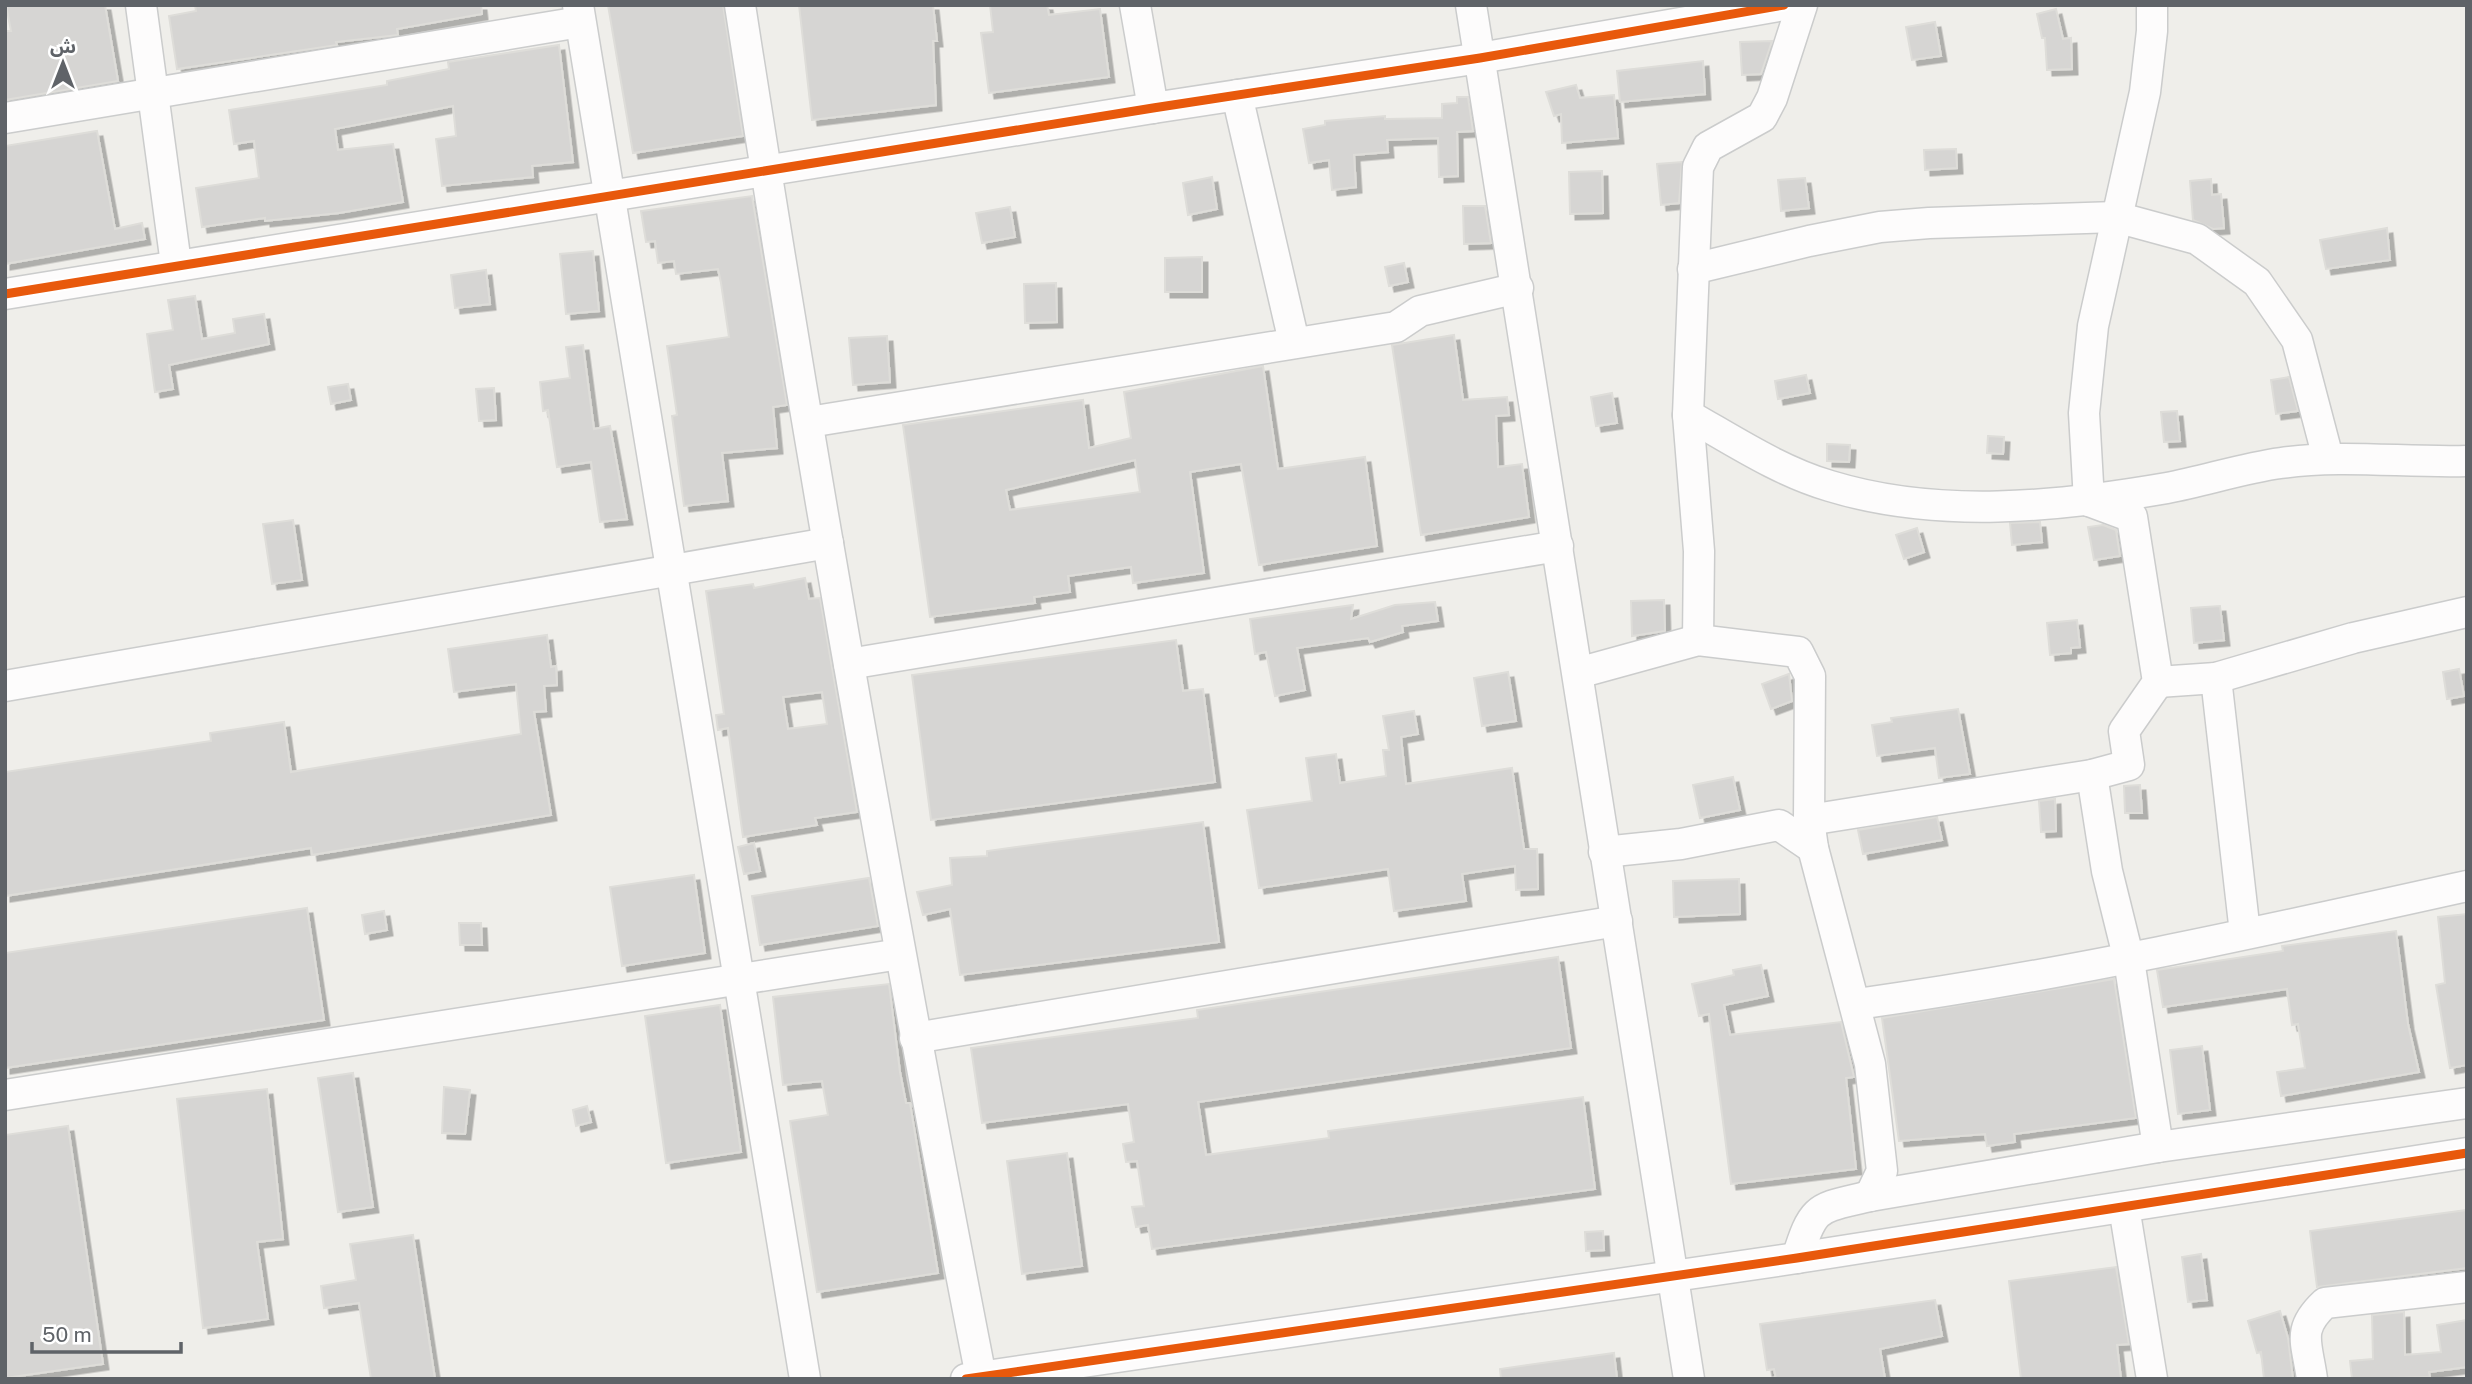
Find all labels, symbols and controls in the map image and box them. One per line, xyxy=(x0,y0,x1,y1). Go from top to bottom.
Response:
north arrow xyxy=(28,28,98,98)
text: ش xyxy=(50,35,76,57)
scale bar xyxy=(32,1310,180,1354)
text: 50 m xyxy=(42,1322,92,1347)

